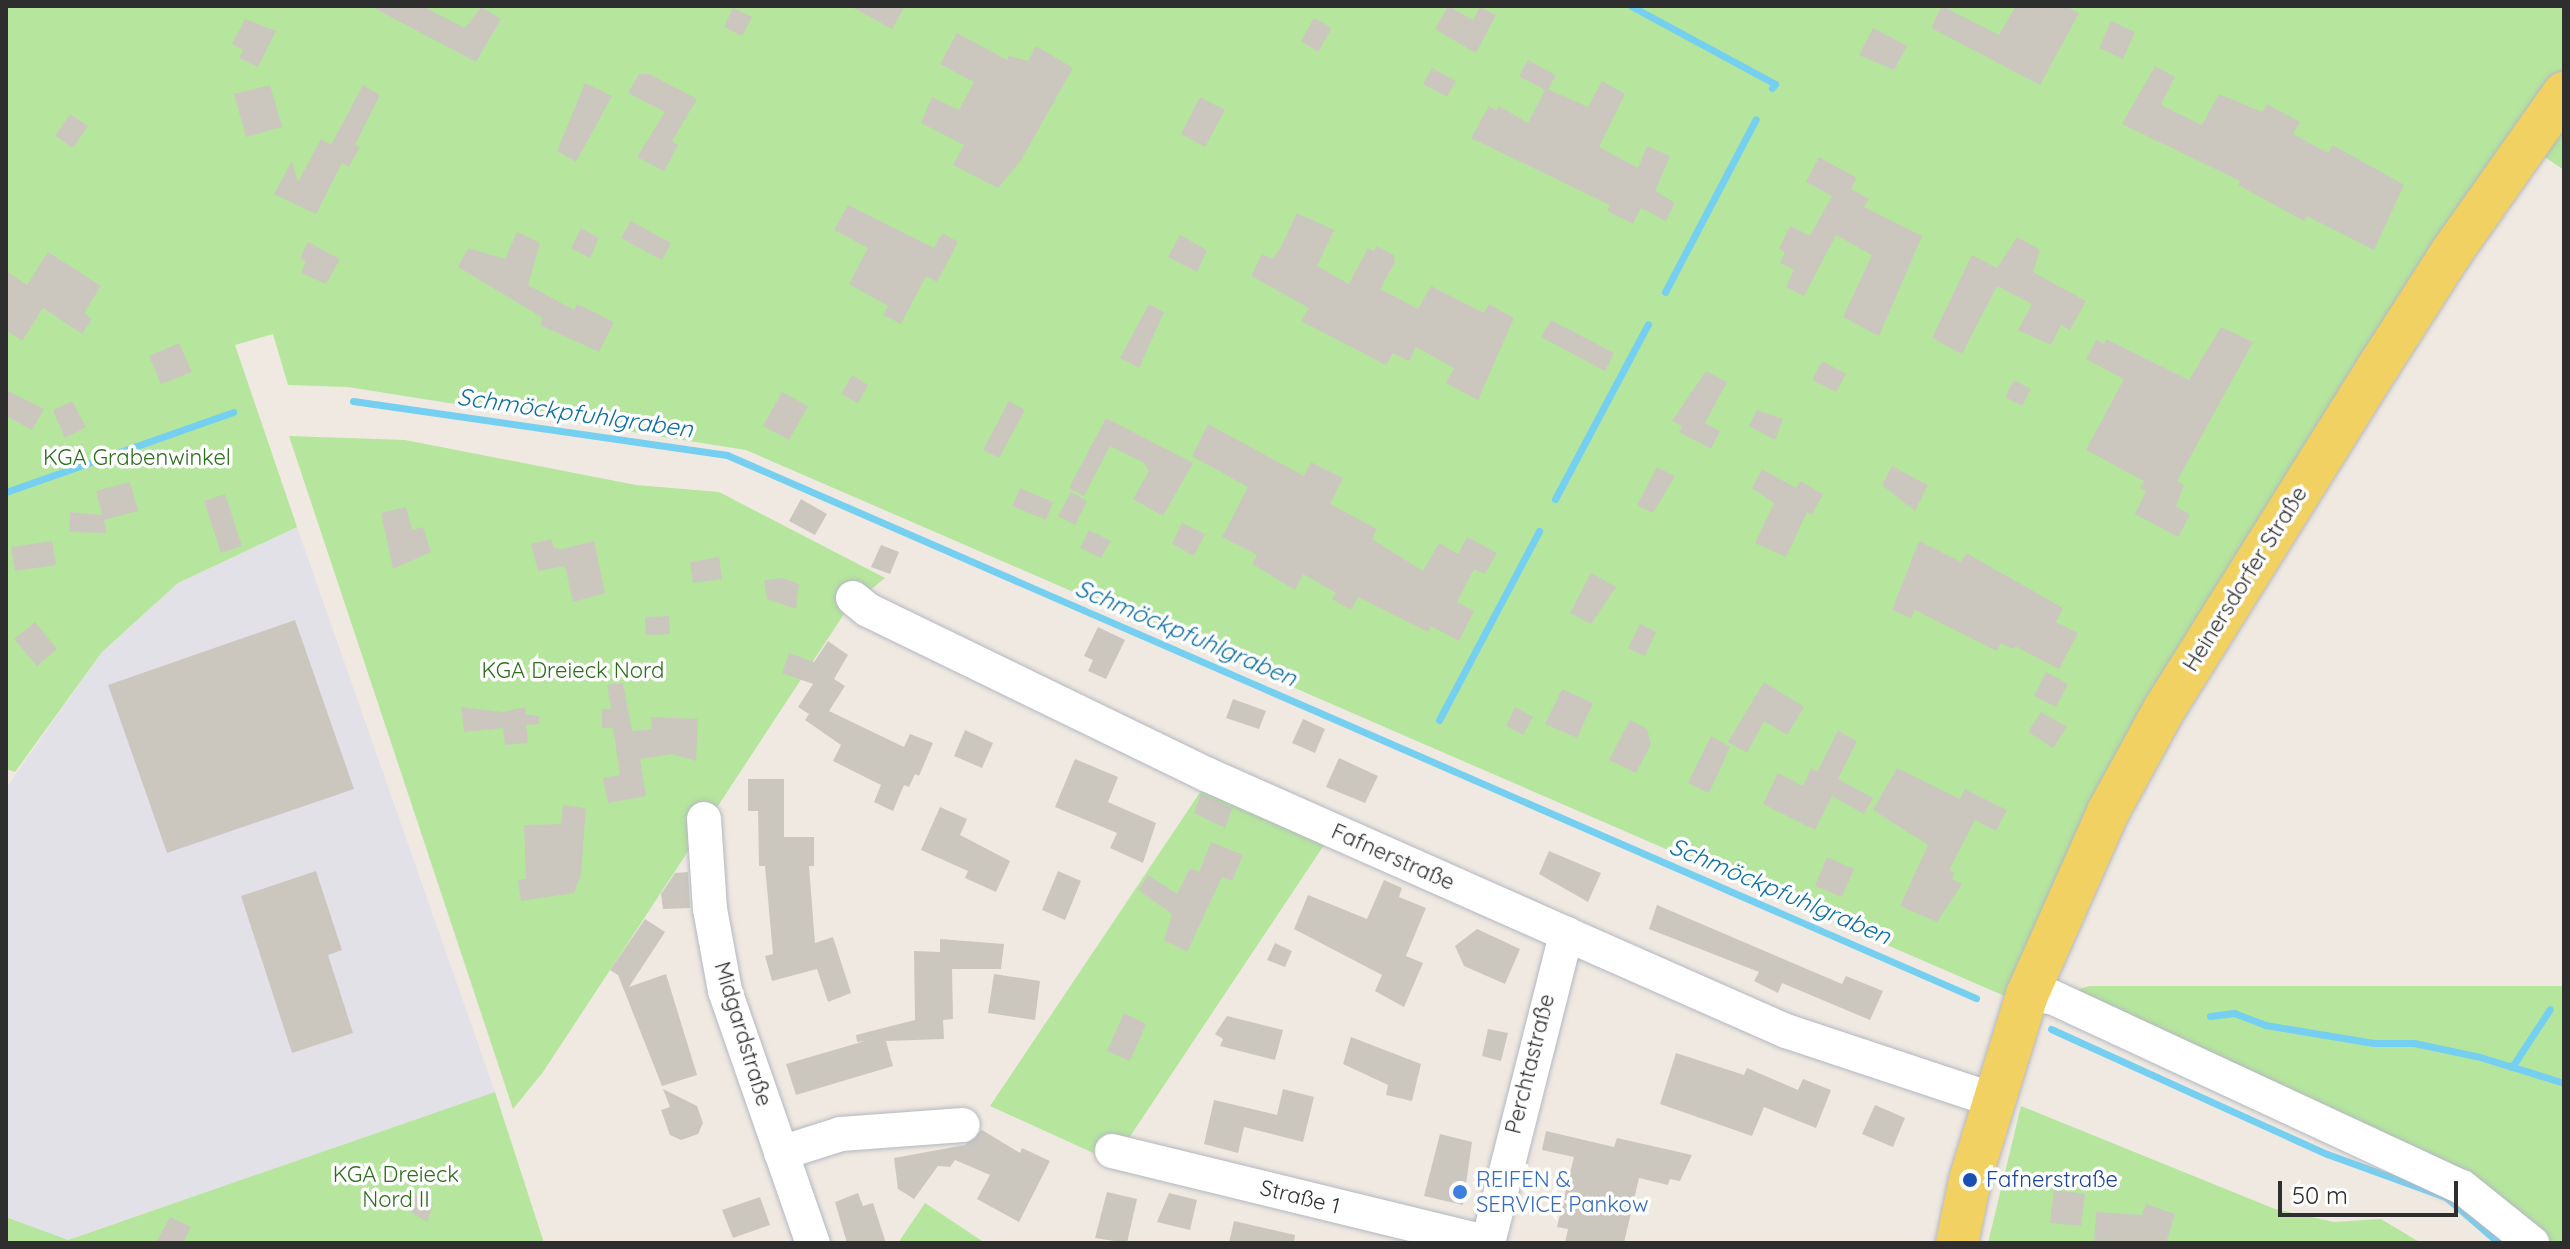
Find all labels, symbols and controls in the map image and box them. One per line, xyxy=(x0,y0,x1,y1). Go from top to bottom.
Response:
water label: Schmöckpfuhlgraben xyxy=(455,382,695,444)
park label: KGA Grabenwinkel xyxy=(43,445,231,471)
street label: Heinersdorfer Straße xyxy=(2177,482,2313,676)
water label: Schmöckpfuhlgraben xyxy=(1071,573,1301,693)
park label: KGA Dreieck Nord xyxy=(482,658,664,684)
street label: Fafnerstraße xyxy=(1327,818,1459,896)
water label: Schmöckpfuhlgraben xyxy=(1665,831,1895,951)
street label: Midgardstraße xyxy=(709,959,777,1109)
street label: Perchtastraße xyxy=(1500,991,1560,1137)
park label: KGA Dreieck Nord II xyxy=(333,1161,459,1212)
scale bar xyxy=(2282,1165,2462,1215)
place label: REIFEN & SERVICE Pankow xyxy=(1476,1166,1648,1218)
place label: Fafnerstraße xyxy=(1986,1167,2118,1193)
marker: Fafnerstraße xyxy=(1961,1171,1979,1189)
street label: Straße 1 xyxy=(1257,1174,1343,1220)
text: 50 m xyxy=(2292,1180,2348,1210)
marker: REIFEN & SERVICE Pankow xyxy=(1451,1183,1469,1201)

